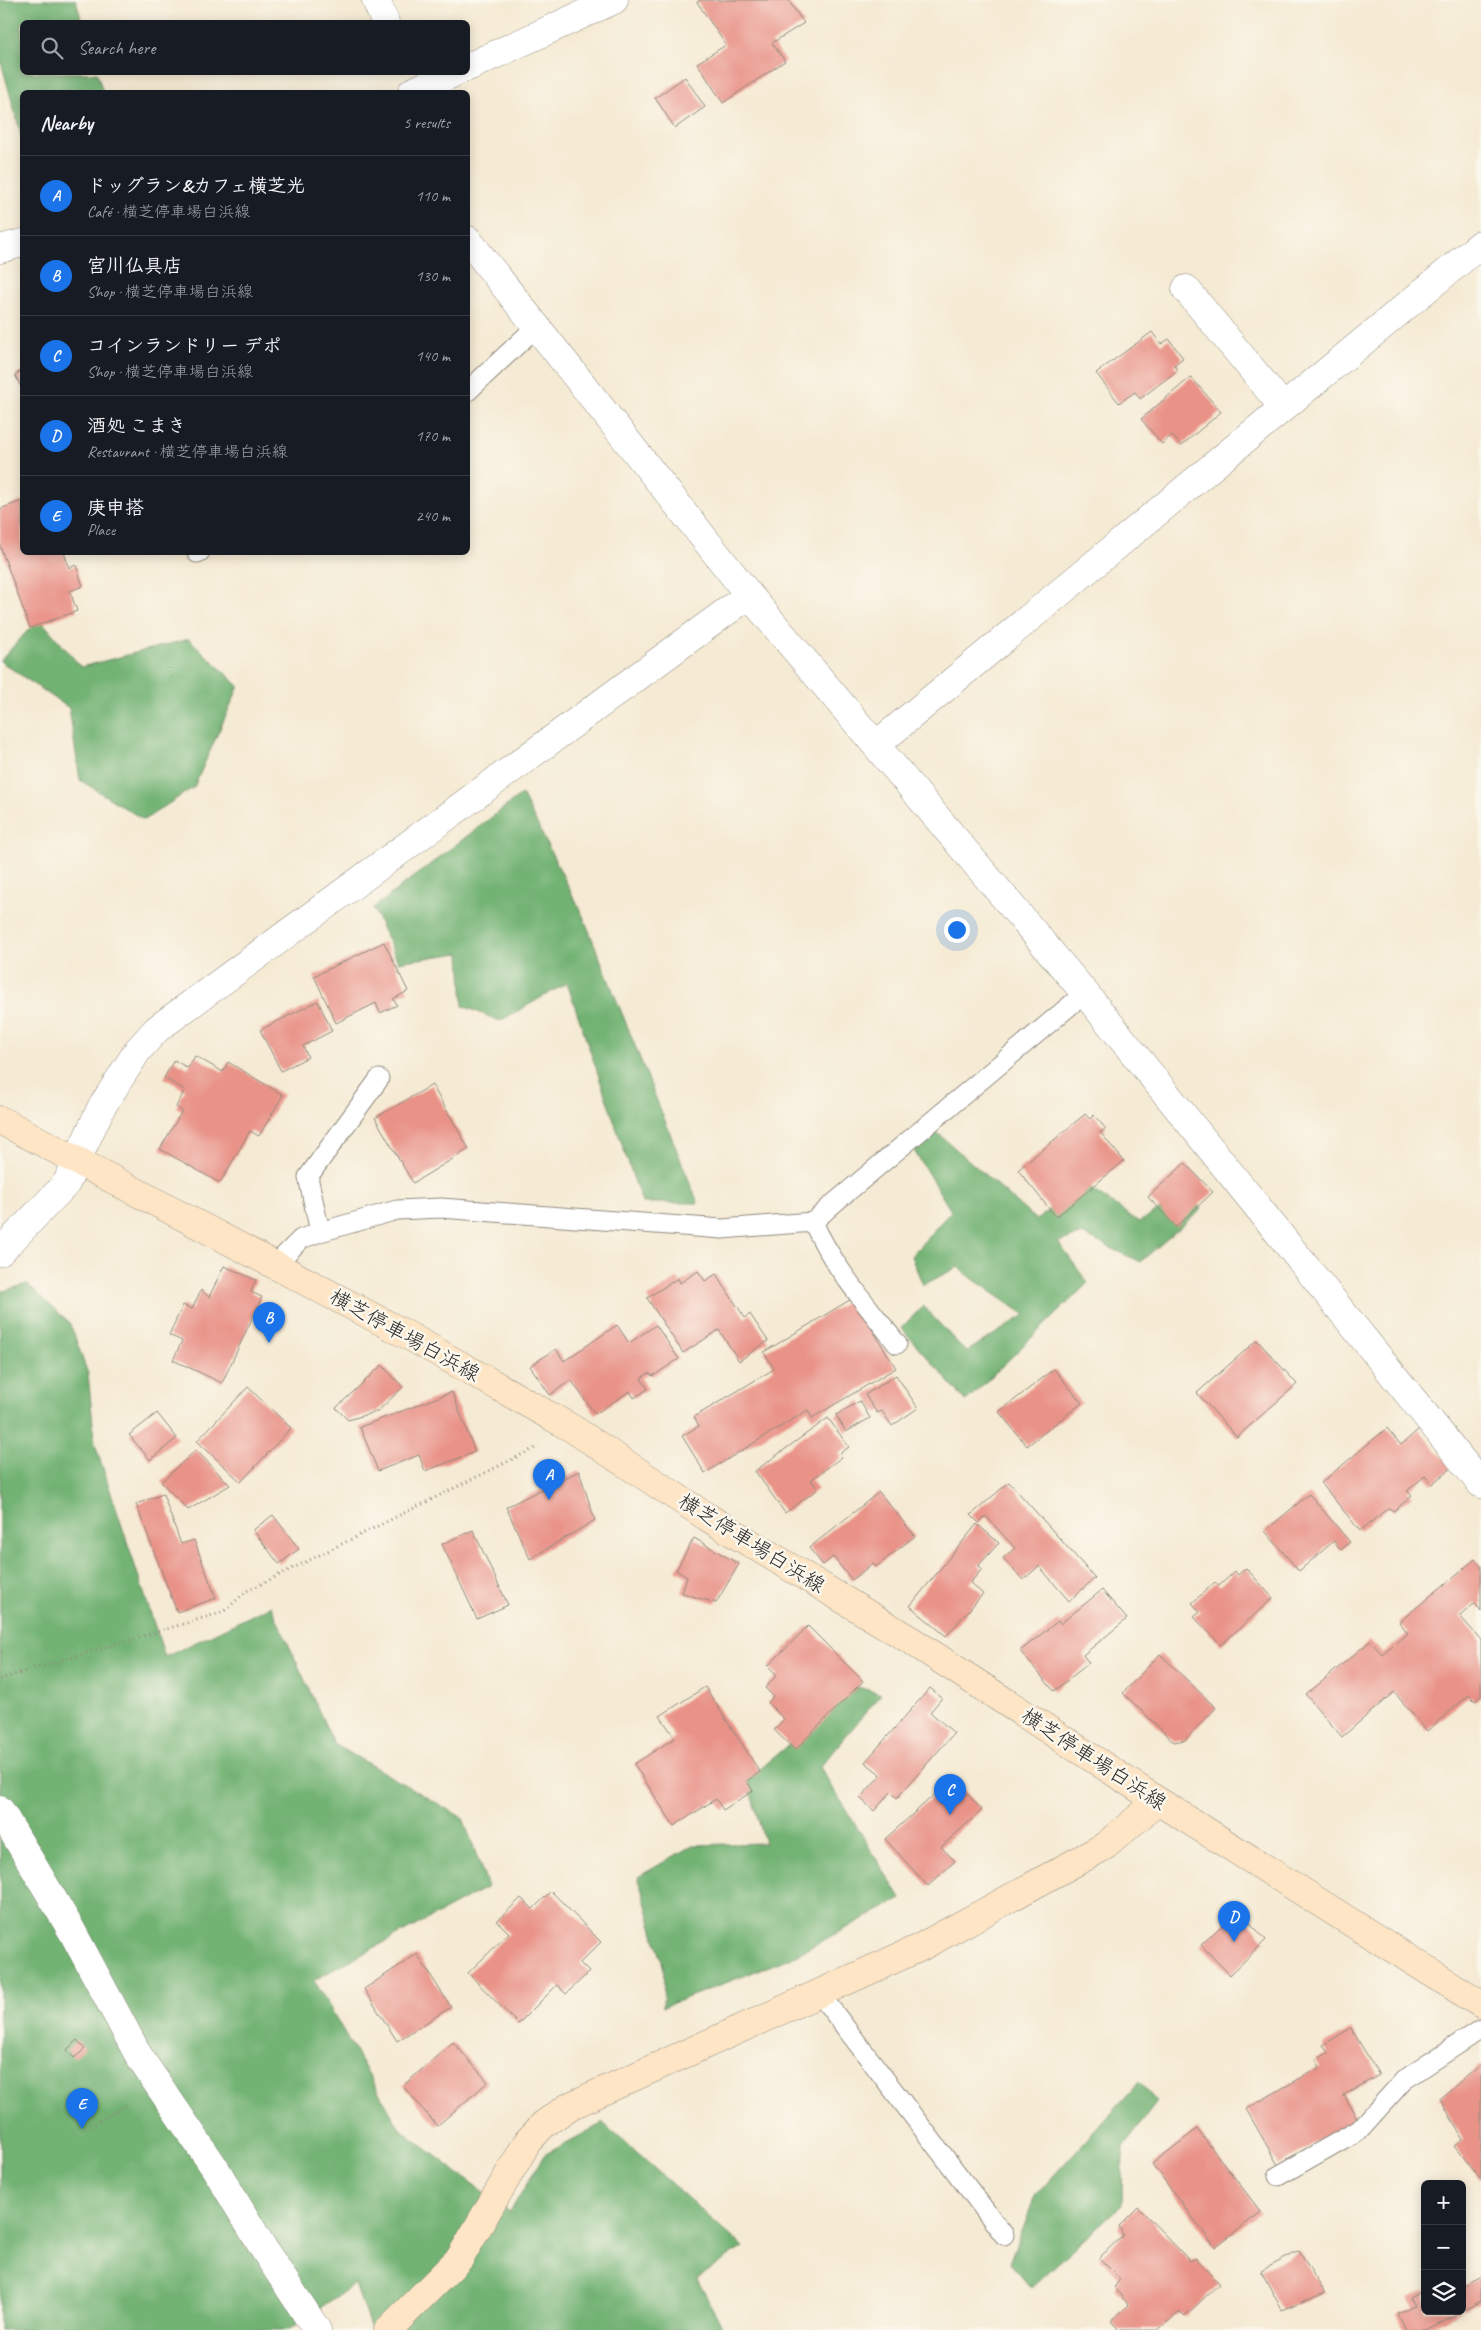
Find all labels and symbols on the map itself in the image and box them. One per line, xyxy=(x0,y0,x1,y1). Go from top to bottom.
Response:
your location xyxy=(944,917,970,943)
street label: 横芝停車場白浜線 xyxy=(325,1283,485,1387)
pin: B xyxy=(253,1302,285,1343)
pin: A xyxy=(533,1459,565,1500)
street label: 横芝停車場白浜線 xyxy=(674,1487,830,1599)
street label: 横芝停車場白浜線 xyxy=(1016,1702,1172,1816)
pin: C xyxy=(934,1774,966,1815)
pin: D xyxy=(1218,1901,1250,1942)
pin: E xyxy=(66,2088,98,2129)

